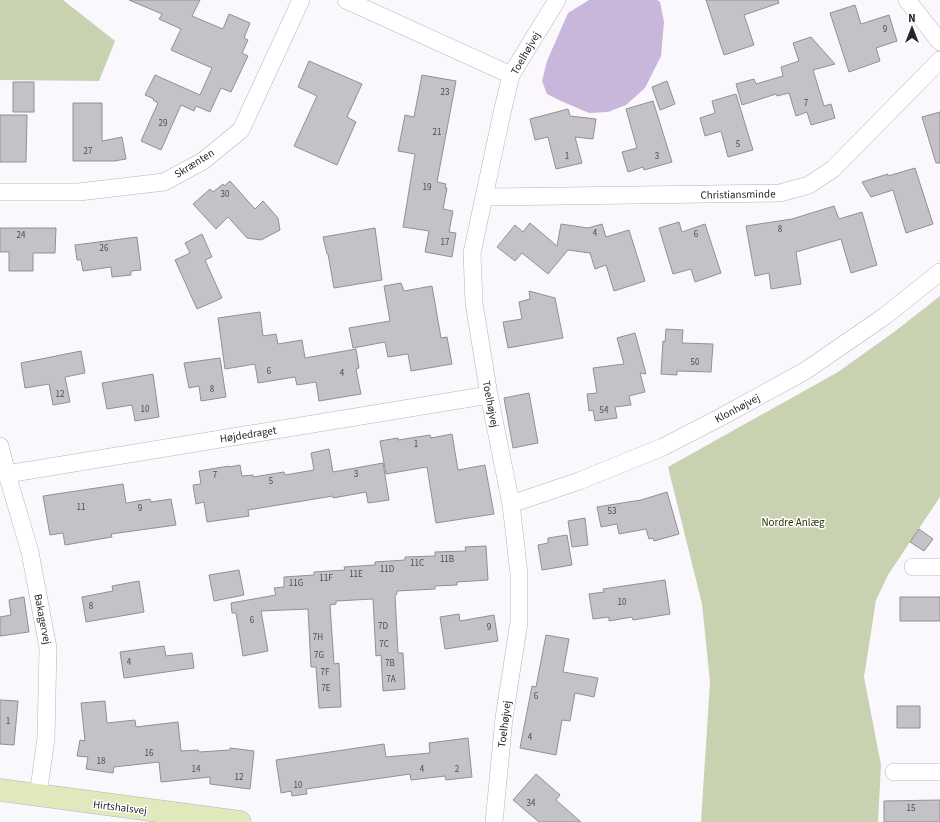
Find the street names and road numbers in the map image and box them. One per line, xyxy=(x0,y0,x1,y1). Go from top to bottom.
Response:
street label: Toelhøjvej xyxy=(507,29,544,77)
street label: Skrænten xyxy=(171,145,217,182)
street label: Christiansminde xyxy=(700,186,776,203)
street label: Toelhøjvej xyxy=(479,379,502,429)
street label: Klonhøjvej xyxy=(712,390,762,427)
street label: Højdedraget xyxy=(219,423,278,446)
street label: Bakagervej xyxy=(30,593,55,646)
street label: Toelhøjvej xyxy=(494,700,515,748)
street label: Hirtshalsvej xyxy=(92,797,148,818)

